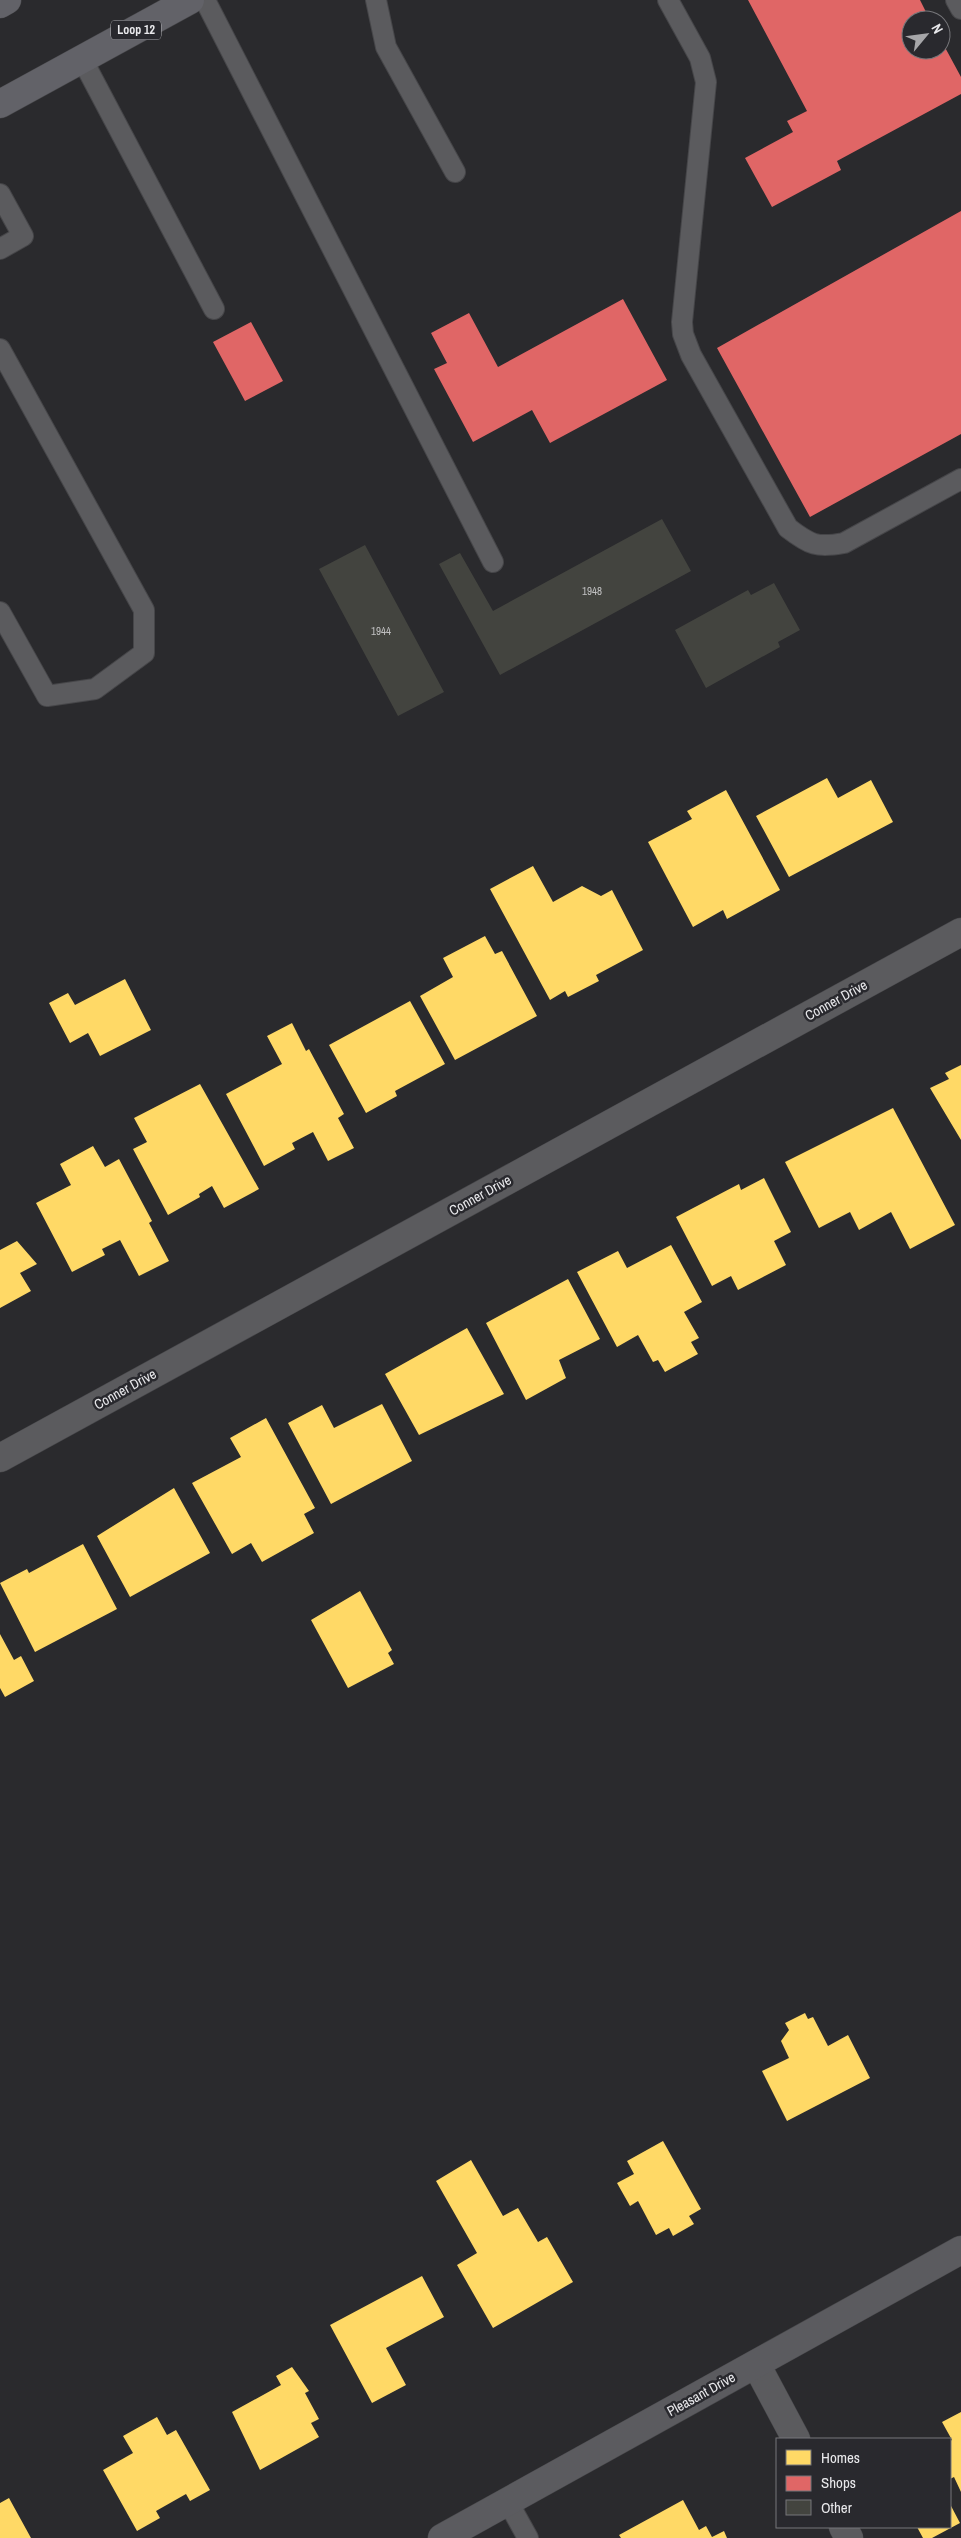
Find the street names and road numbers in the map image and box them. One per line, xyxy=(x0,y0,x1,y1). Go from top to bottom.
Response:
road number: Loop 12 xyxy=(111,20,161,40)
street label: Conner Drive xyxy=(802,976,870,1024)
street label: Conner Drive xyxy=(446,1171,514,1219)
street label: Conner Drive xyxy=(91,1365,159,1413)
street label: Pleasant Drive xyxy=(664,2368,738,2420)

